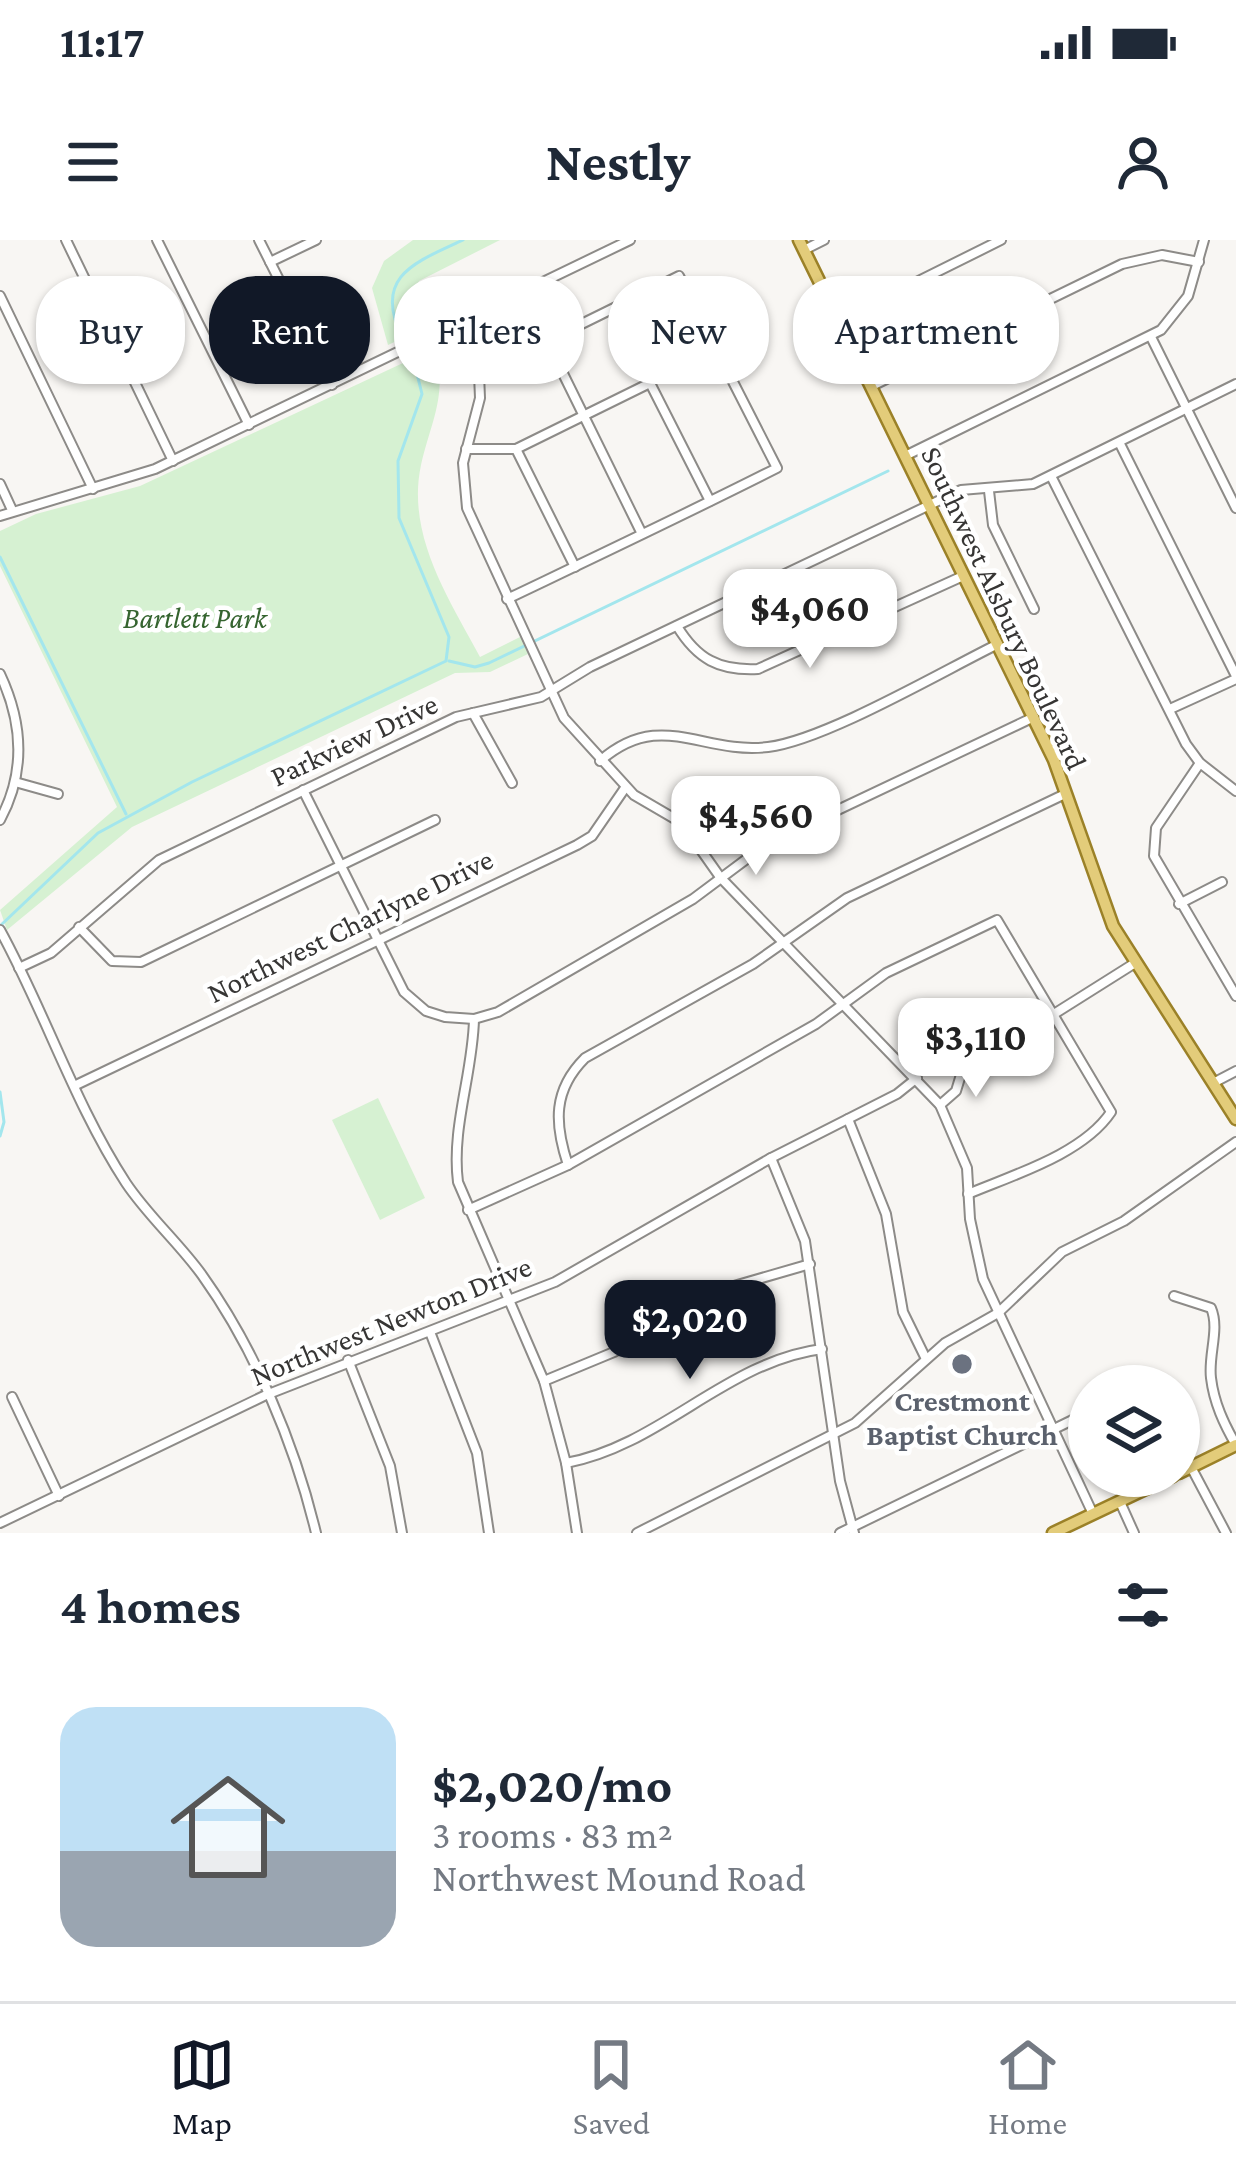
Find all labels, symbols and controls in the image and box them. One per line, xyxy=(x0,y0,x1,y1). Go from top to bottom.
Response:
text: 11:17 xyxy=(60,17,145,67)
icon: menu xyxy=(60,129,126,195)
icon: person xyxy=(1110,129,1176,195)
text: Nestly xyxy=(546,132,690,192)
chip: Buy xyxy=(36,276,185,384)
chip: Rent xyxy=(209,276,370,384)
chip: Filters xyxy=(394,276,584,384)
chip: New xyxy=(608,276,769,384)
chip: Apartment xyxy=(793,276,1059,384)
street label: Southwest Alsbury Boulevard xyxy=(914,441,1094,775)
pin: $4,060 xyxy=(712,569,908,671)
text: $4,060 xyxy=(750,586,870,629)
park label: Bartlett Park xyxy=(123,601,269,634)
street label: Parkview Drive xyxy=(265,686,443,793)
pin: $4,560 xyxy=(658,776,854,878)
text: $4,560 xyxy=(698,793,814,836)
street label: Northwest Charlyne Drive xyxy=(202,842,498,1010)
pin: $3,110 xyxy=(878,998,1074,1100)
text: $3,110 xyxy=(925,1015,1027,1058)
street label: Northwest Newton Drive xyxy=(246,1249,536,1392)
pin: $2,020 xyxy=(592,1280,788,1382)
text: $2,020 xyxy=(632,1297,748,1340)
marker: Crestmont Baptist Church xyxy=(949,1351,975,1377)
map controls xyxy=(1068,1365,1200,1497)
button: layers xyxy=(1068,1365,1200,1497)
place label: Crestmont Baptist Church xyxy=(866,1384,1058,1451)
icon: filters xyxy=(1110,1572,1176,1638)
text: 4 homes xyxy=(60,1577,241,1634)
icon: home xyxy=(156,1755,300,1899)
text: $2,020/mo xyxy=(432,1756,672,1813)
text: 3 rooms · 83 m² xyxy=(432,1813,673,1856)
text: Northwest Mound Road xyxy=(432,1856,806,1899)
tab: Map xyxy=(169,2032,235,2141)
tab: Saved xyxy=(573,2032,650,2141)
tab: Home xyxy=(988,2032,1067,2141)

